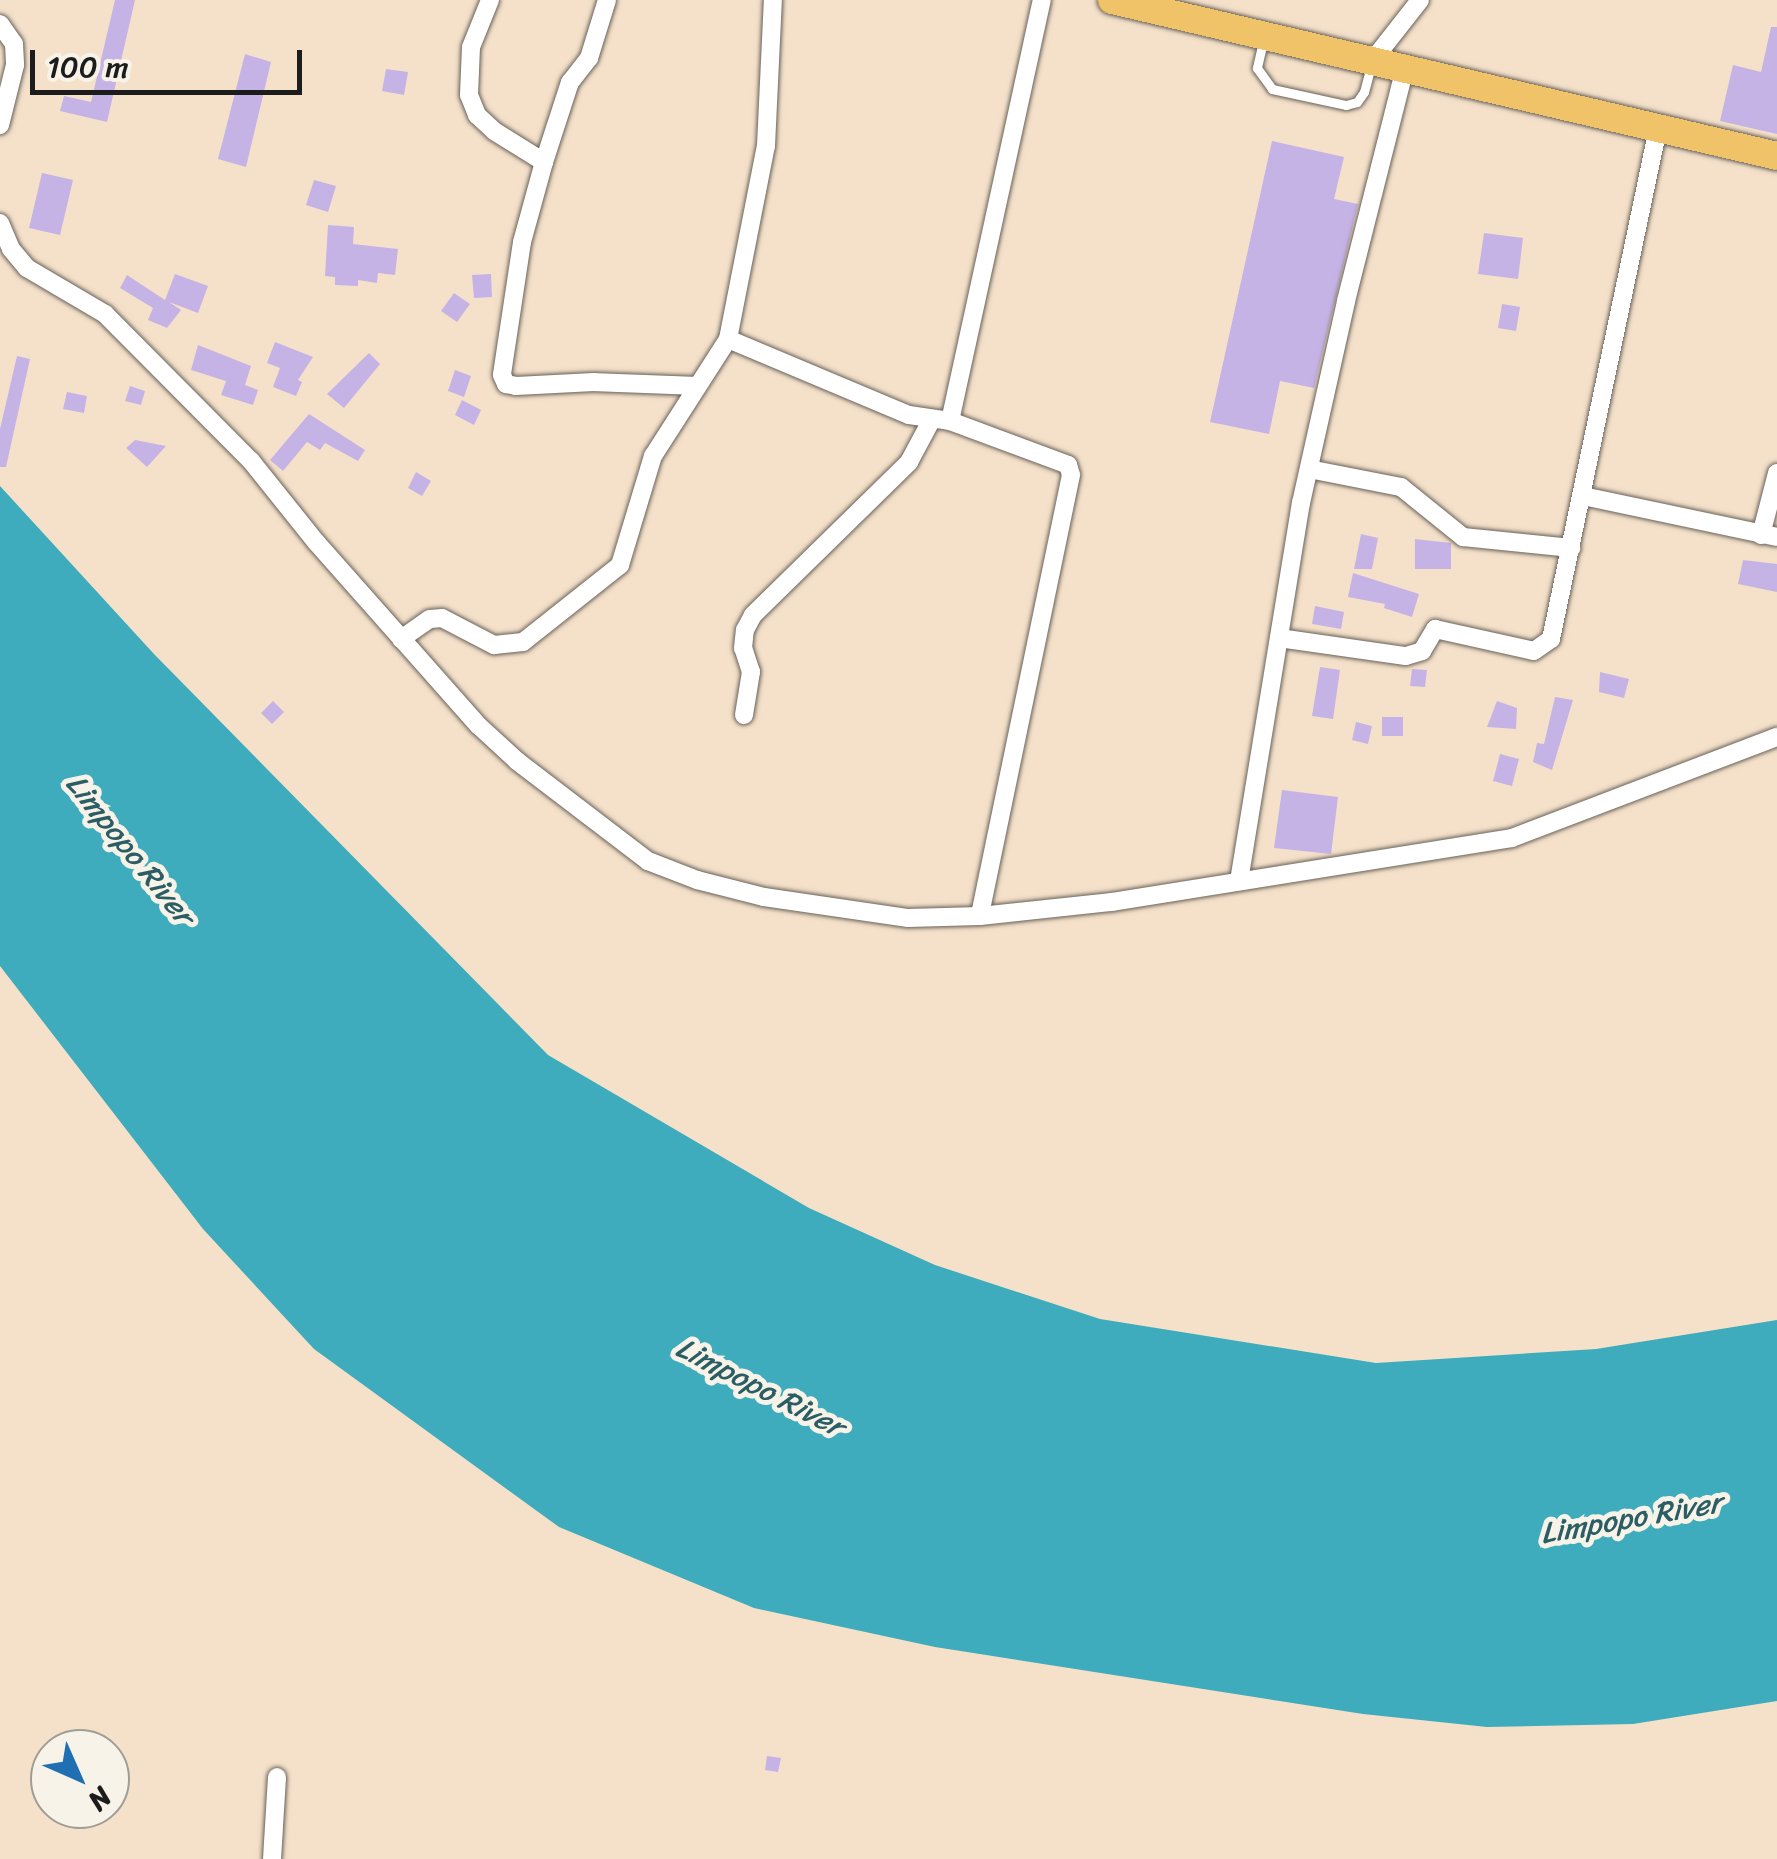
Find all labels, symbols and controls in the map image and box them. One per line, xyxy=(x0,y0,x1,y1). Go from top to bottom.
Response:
scale bar xyxy=(35,30,308,92)
text: 100 m xyxy=(47,40,129,94)
water label: Limpopo River xyxy=(58,767,202,931)
water label: Limpopo River xyxy=(670,1329,850,1445)
water label: Limpopo River xyxy=(1538,1484,1724,1552)
north arrow xyxy=(30,1729,130,1829)
text: N xyxy=(76,1775,124,1823)

